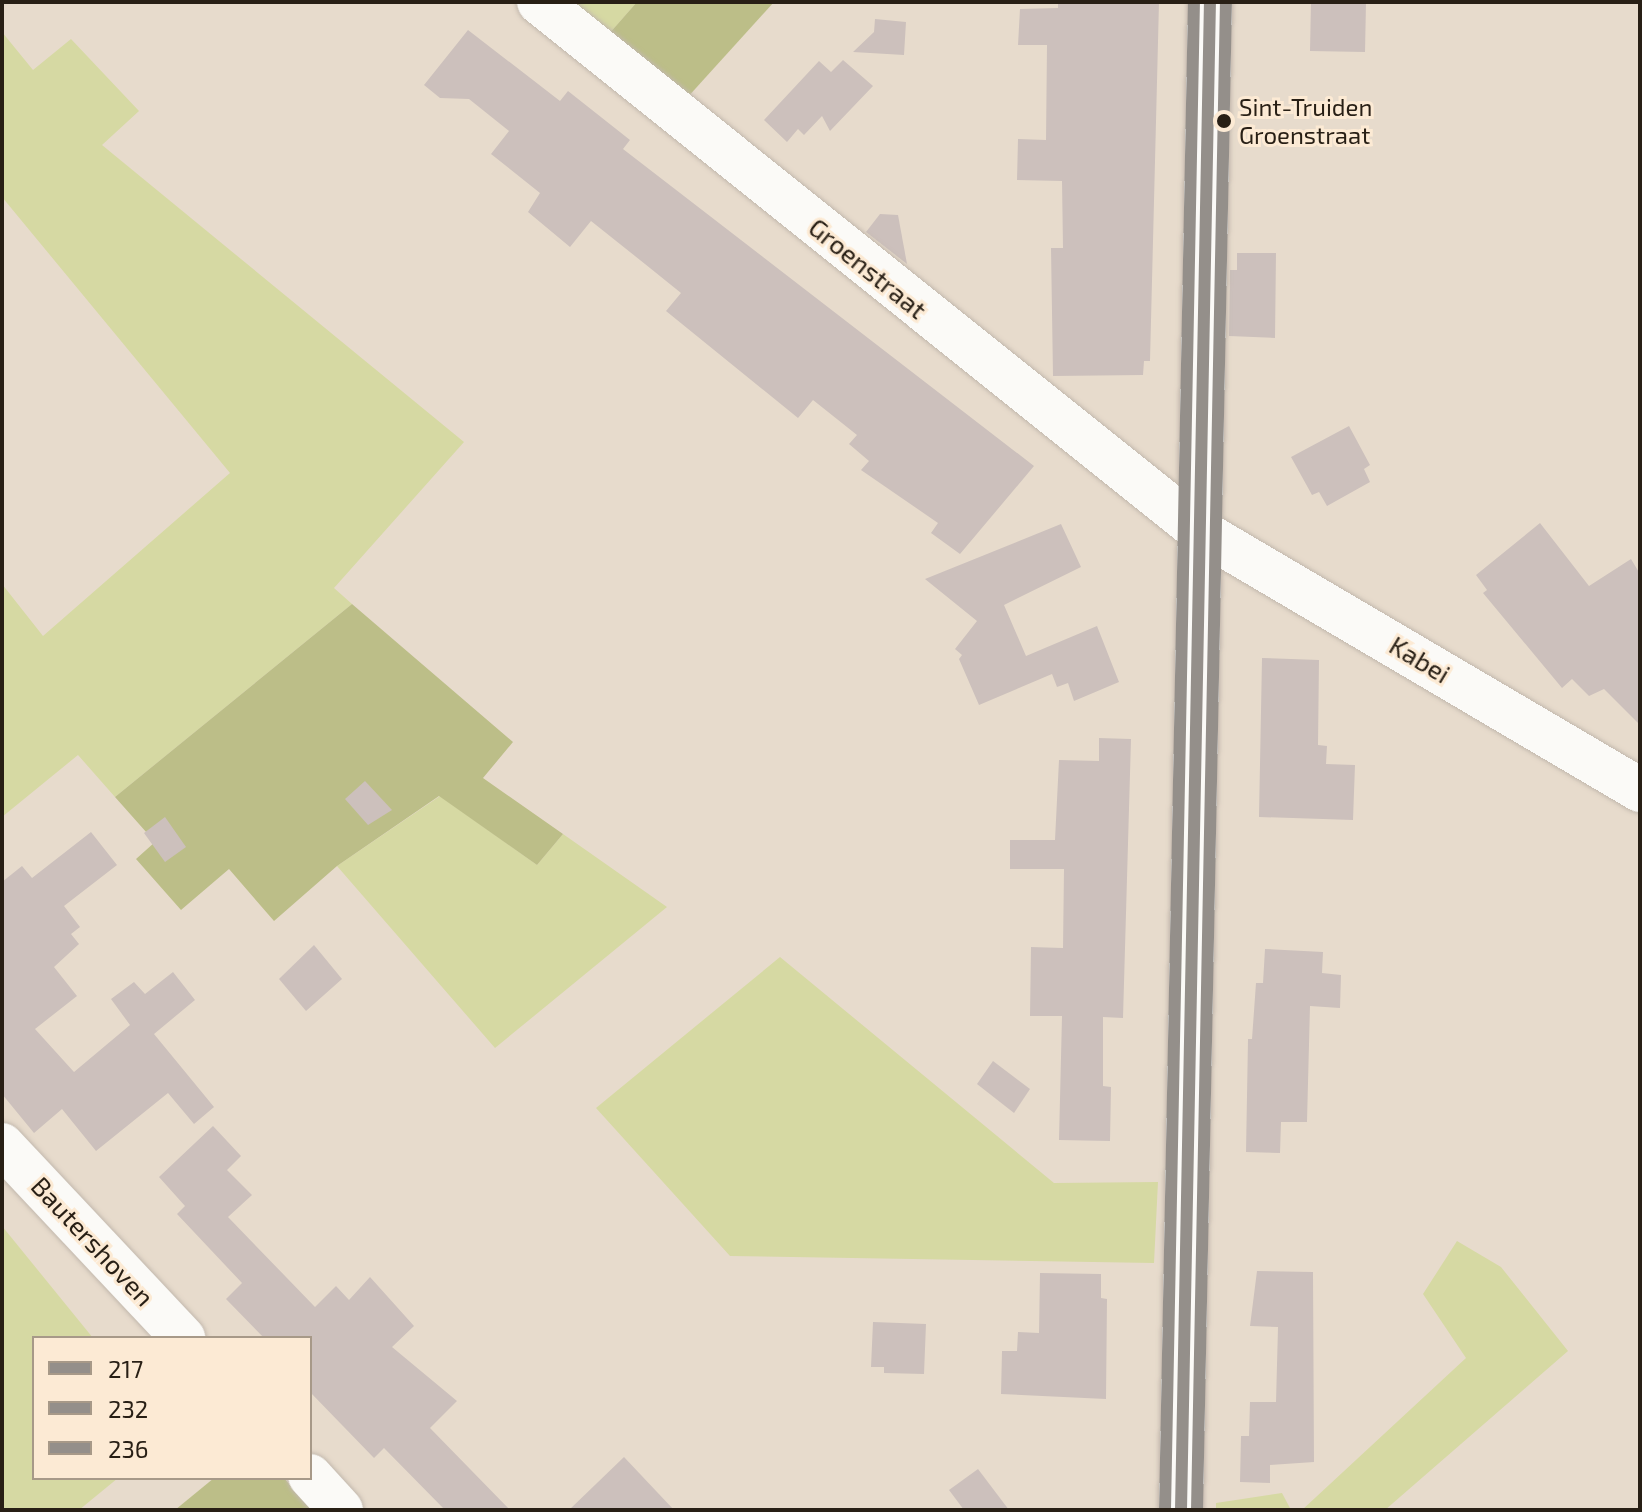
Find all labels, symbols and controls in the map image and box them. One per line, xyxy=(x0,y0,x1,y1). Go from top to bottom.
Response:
place label: Sint-Truiden Groenstraat xyxy=(1239,93,1372,149)
marker: Sint-Truiden Groenstraat xyxy=(1216,113,1232,129)
street label: Groenstraat xyxy=(803,211,933,325)
street label: Kabei xyxy=(1384,629,1456,689)
street label: Bautershoven xyxy=(25,1170,161,1312)
legend xyxy=(32,1336,312,1480)
text: 217 xyxy=(108,1354,143,1383)
text: 232 xyxy=(108,1394,148,1423)
text: 236 xyxy=(108,1434,149,1463)

